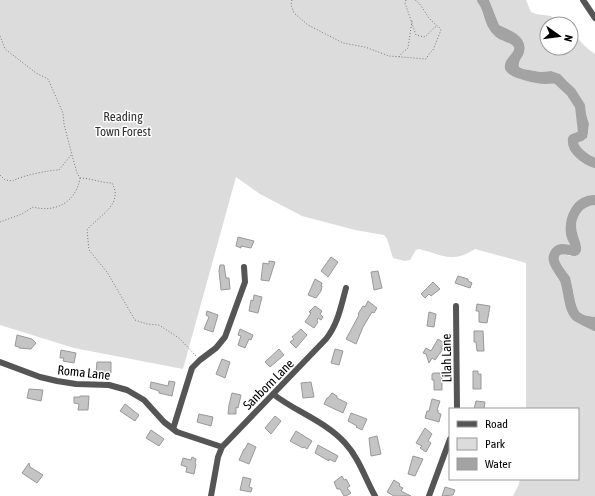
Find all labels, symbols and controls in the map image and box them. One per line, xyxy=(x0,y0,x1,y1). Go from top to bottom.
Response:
north arrow xyxy=(539,16,579,56)
text: N xyxy=(562,34,575,43)
park label: Reading Town Forest xyxy=(95,109,151,139)
street label: Lilah Lane xyxy=(439,333,454,383)
street label: Sanborn Lane xyxy=(240,356,297,413)
street label: Roma Lane xyxy=(57,362,111,383)
legend xyxy=(449,408,579,480)
text: Road xyxy=(485,417,508,431)
text: Park xyxy=(485,437,506,451)
text: Water xyxy=(485,457,512,471)

